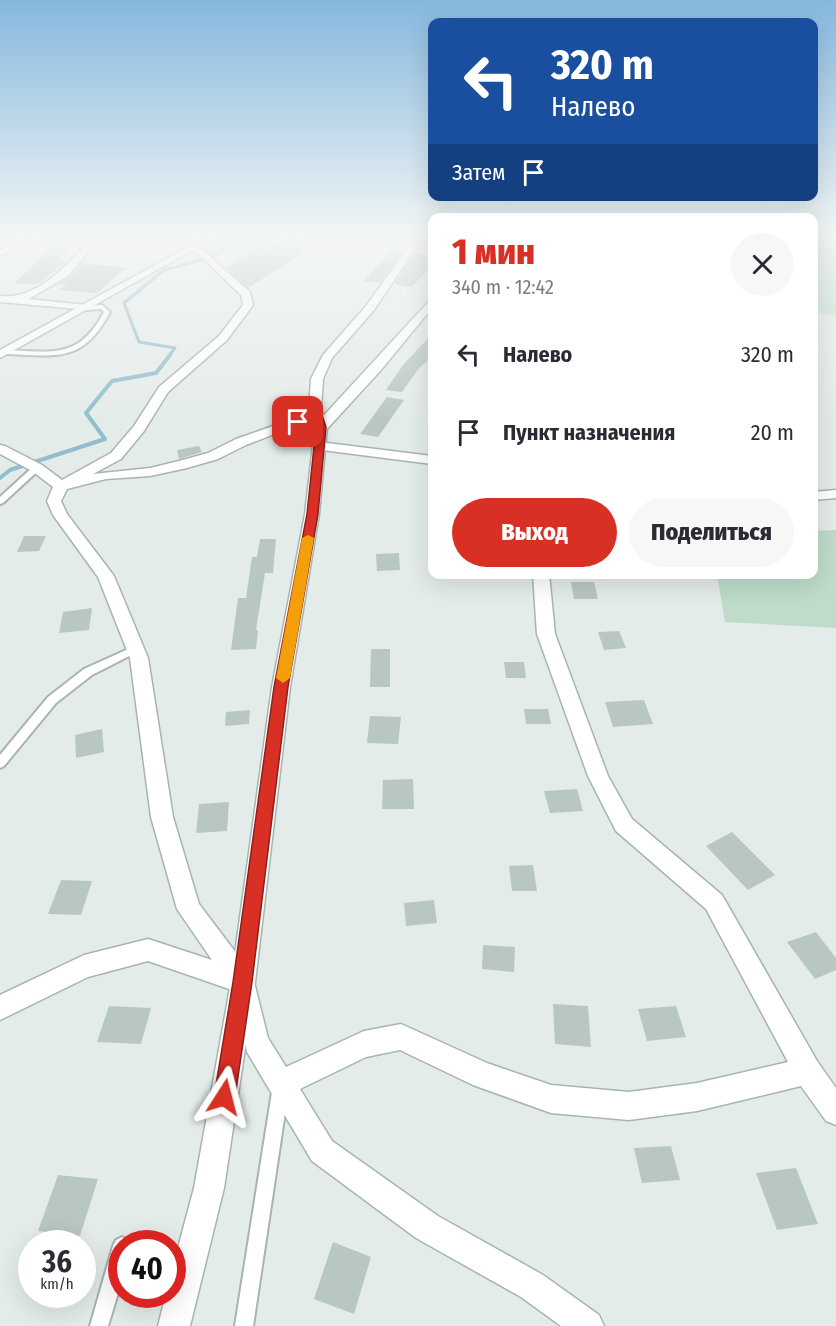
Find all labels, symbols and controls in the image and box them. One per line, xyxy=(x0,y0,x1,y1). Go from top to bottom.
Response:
text: 320 m xyxy=(551,40,654,90)
icon: left xyxy=(452,42,530,120)
text: Налево xyxy=(551,91,635,123)
icon: arrive xyxy=(517,156,550,189)
text: Затем xyxy=(452,159,505,186)
text: 1 мин xyxy=(452,230,535,274)
button: close xyxy=(731,233,794,296)
text: 340 m · 12:42 xyxy=(452,275,554,299)
icon: left xyxy=(452,338,485,371)
text: Налево xyxy=(503,341,572,368)
text: 320 m xyxy=(741,341,794,368)
pin xyxy=(272,396,323,447)
icon: arrive xyxy=(281,405,314,438)
icon: arrive xyxy=(452,416,485,449)
text: Пункт назначения xyxy=(503,419,675,446)
text: 20 m xyxy=(751,419,794,446)
button: Выход xyxy=(452,498,617,567)
button: Поделиться xyxy=(629,498,794,567)
position arrow xyxy=(192,1065,256,1129)
speed limit sign: 40 xyxy=(108,1230,186,1308)
text: 36 xyxy=(42,1244,72,1280)
text: km/h xyxy=(40,1275,74,1293)

